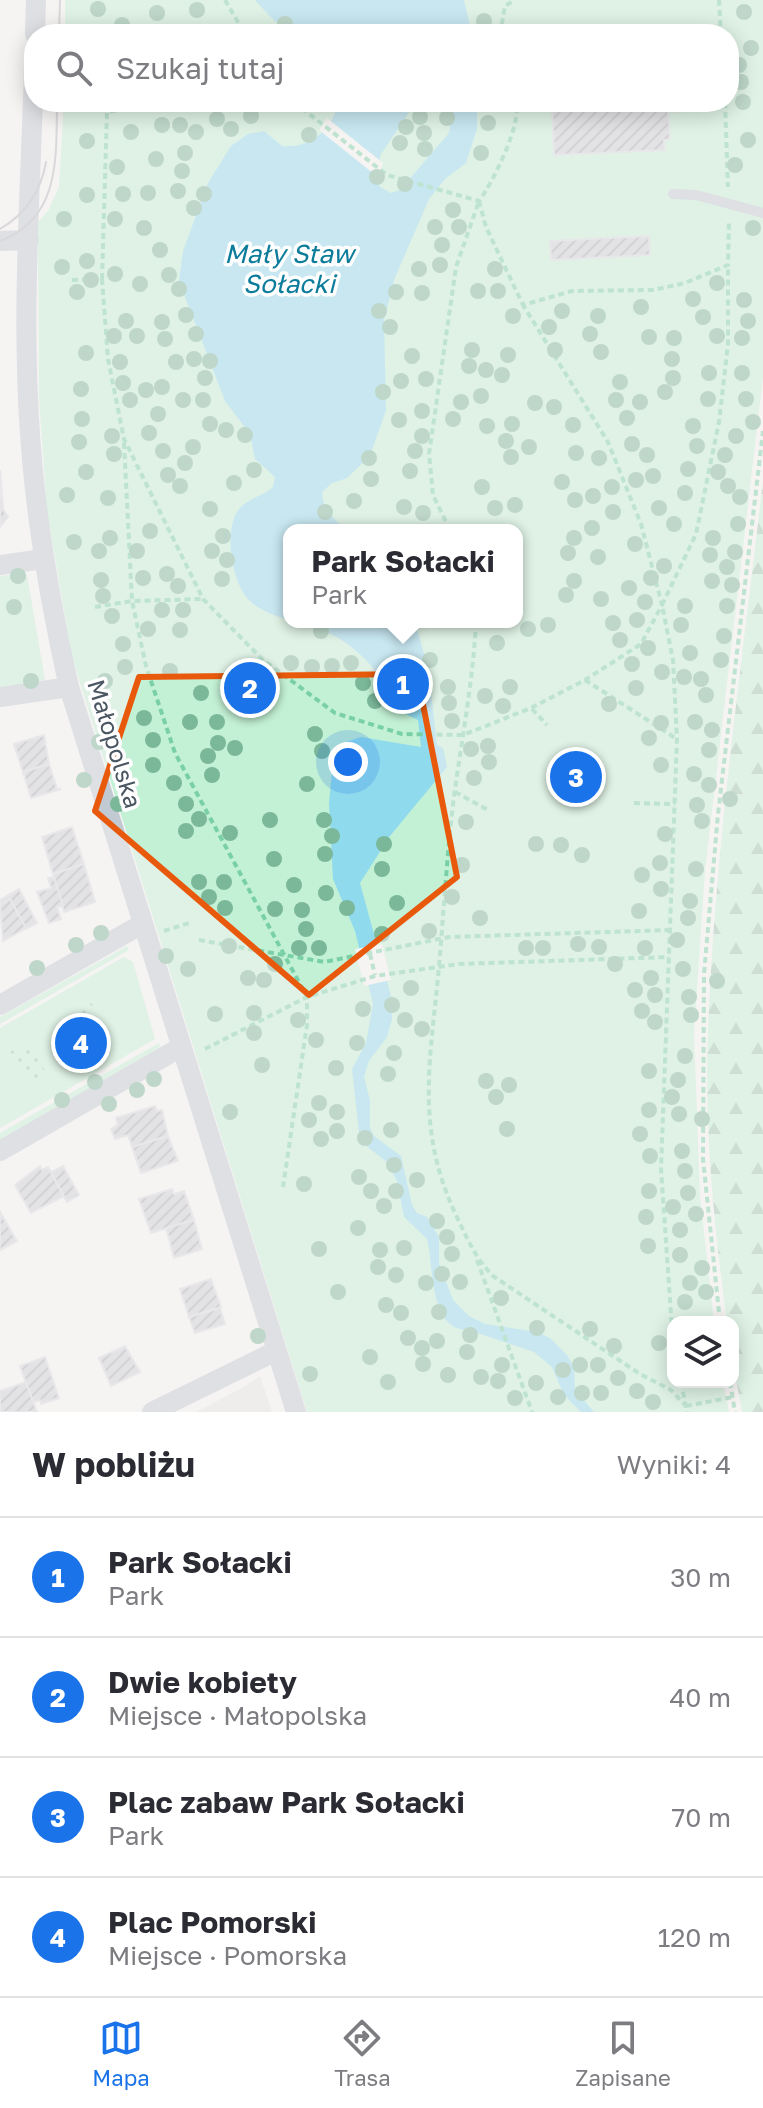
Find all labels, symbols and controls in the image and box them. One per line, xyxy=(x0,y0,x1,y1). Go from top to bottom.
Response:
search box xyxy=(24,24,739,112)
icon: search xyxy=(52,46,96,90)
text: Szukaj tutaj xyxy=(116,50,285,86)
water label: Mały Staw Sołacki xyxy=(224,238,357,299)
popup xyxy=(283,524,523,628)
text: Park Sołacki xyxy=(311,543,495,579)
text: Park xyxy=(311,579,367,610)
pin: 1 xyxy=(377,654,429,714)
pin: 2 xyxy=(224,658,276,718)
street label: Małopolska xyxy=(82,676,149,811)
your location xyxy=(328,742,368,782)
pin: 3 xyxy=(550,747,602,807)
pin: 4 xyxy=(55,1013,107,1073)
map controls xyxy=(667,1316,739,1388)
button: layers xyxy=(667,1316,739,1388)
text: W pobliżu xyxy=(32,1444,195,1484)
text: Wyniki: 4 xyxy=(617,1449,731,1480)
text: Park Sołacki xyxy=(108,1544,292,1580)
text: 1 xyxy=(51,1562,65,1593)
text: 30 m xyxy=(670,1562,731,1593)
text: Park xyxy=(108,1580,164,1611)
text: Dwie kobiety xyxy=(108,1664,297,1700)
text: 2 xyxy=(50,1682,66,1713)
text: 40 m xyxy=(670,1682,731,1713)
text: Miejsce · Małopolska xyxy=(108,1700,367,1731)
text: Plac zabaw Park Sołacki xyxy=(108,1784,465,1820)
text: 3 xyxy=(50,1802,66,1833)
text: 70 m xyxy=(672,1802,731,1833)
text: Park xyxy=(108,1820,164,1851)
text: Plac Pomorski xyxy=(108,1904,317,1940)
text: 4 xyxy=(50,1922,66,1953)
text: 120 m xyxy=(658,1922,731,1953)
text: Miejsce · Pomorska xyxy=(108,1940,347,1971)
tab: Mapa xyxy=(92,2016,150,2091)
tab: Trasa xyxy=(334,2016,391,2091)
tab: Zapisane xyxy=(575,2016,671,2091)

